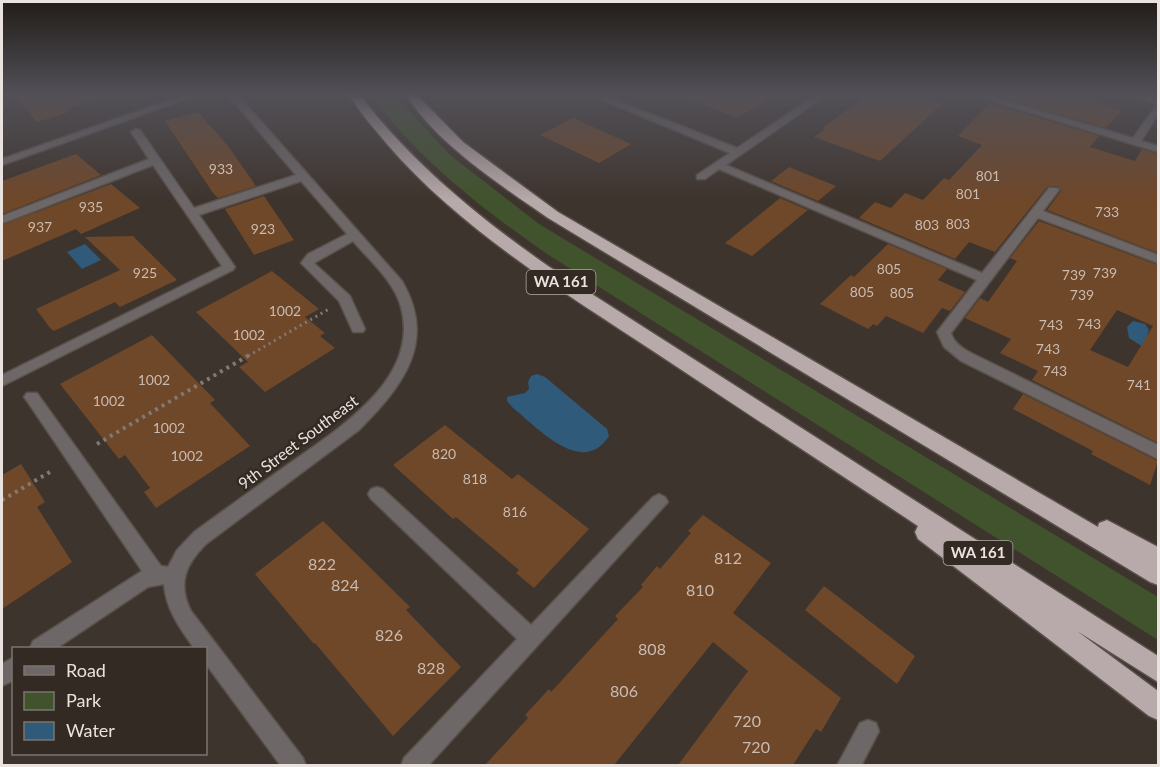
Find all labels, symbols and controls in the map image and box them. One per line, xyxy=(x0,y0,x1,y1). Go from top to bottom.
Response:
house number: 933 xyxy=(209,160,233,177)
house number: 801 xyxy=(976,167,1000,184)
house number: 801 xyxy=(956,185,980,202)
house number: 935 xyxy=(79,198,103,215)
house number: 733 xyxy=(1095,203,1119,220)
house number: 803 xyxy=(946,215,970,232)
house number: 803 xyxy=(915,216,939,233)
house number: 937 xyxy=(28,218,52,235)
house number: 923 xyxy=(251,220,275,237)
house number: 805 xyxy=(877,260,901,277)
house number: 925 xyxy=(133,264,157,281)
house number: 739 xyxy=(1093,264,1117,281)
house number: 739 xyxy=(1062,266,1086,283)
road number: WA 161 xyxy=(526,270,596,294)
house number: 805 xyxy=(850,283,874,300)
house number: 805 xyxy=(890,284,914,301)
house number: 739 xyxy=(1070,286,1094,303)
house number: 1002 xyxy=(269,302,301,319)
house number: 743 xyxy=(1077,315,1101,332)
house number: 743 xyxy=(1039,316,1063,333)
house number: 1002 xyxy=(233,326,265,343)
house number: 743 xyxy=(1036,340,1060,357)
house number: 743 xyxy=(1043,362,1067,379)
house number: 1002 xyxy=(138,371,170,388)
house number: 741 xyxy=(1127,376,1151,393)
street label: 9th Street Southeast xyxy=(234,390,361,493)
house number: 1002 xyxy=(93,392,125,409)
house number: 1002 xyxy=(153,419,185,436)
house number: 820 xyxy=(432,445,456,462)
house number: 1002 xyxy=(171,447,203,464)
house number: 818 xyxy=(463,470,487,487)
house number: 816 xyxy=(503,503,527,520)
road number: WA 161 xyxy=(944,541,1012,565)
house number: 812 xyxy=(714,548,742,567)
house number: 822 xyxy=(308,554,336,573)
house number: 824 xyxy=(331,575,359,594)
house number: 810 xyxy=(686,580,714,599)
house number: 826 xyxy=(375,625,403,644)
house number: 808 xyxy=(638,639,666,658)
legend xyxy=(12,647,207,755)
house number: 828 xyxy=(417,658,445,677)
text: Road xyxy=(66,659,106,681)
house number: 806 xyxy=(610,681,638,700)
text: Park xyxy=(66,689,102,711)
house number: 720 xyxy=(733,711,761,730)
text: Water xyxy=(66,719,115,741)
house number: 720 xyxy=(742,737,770,756)

